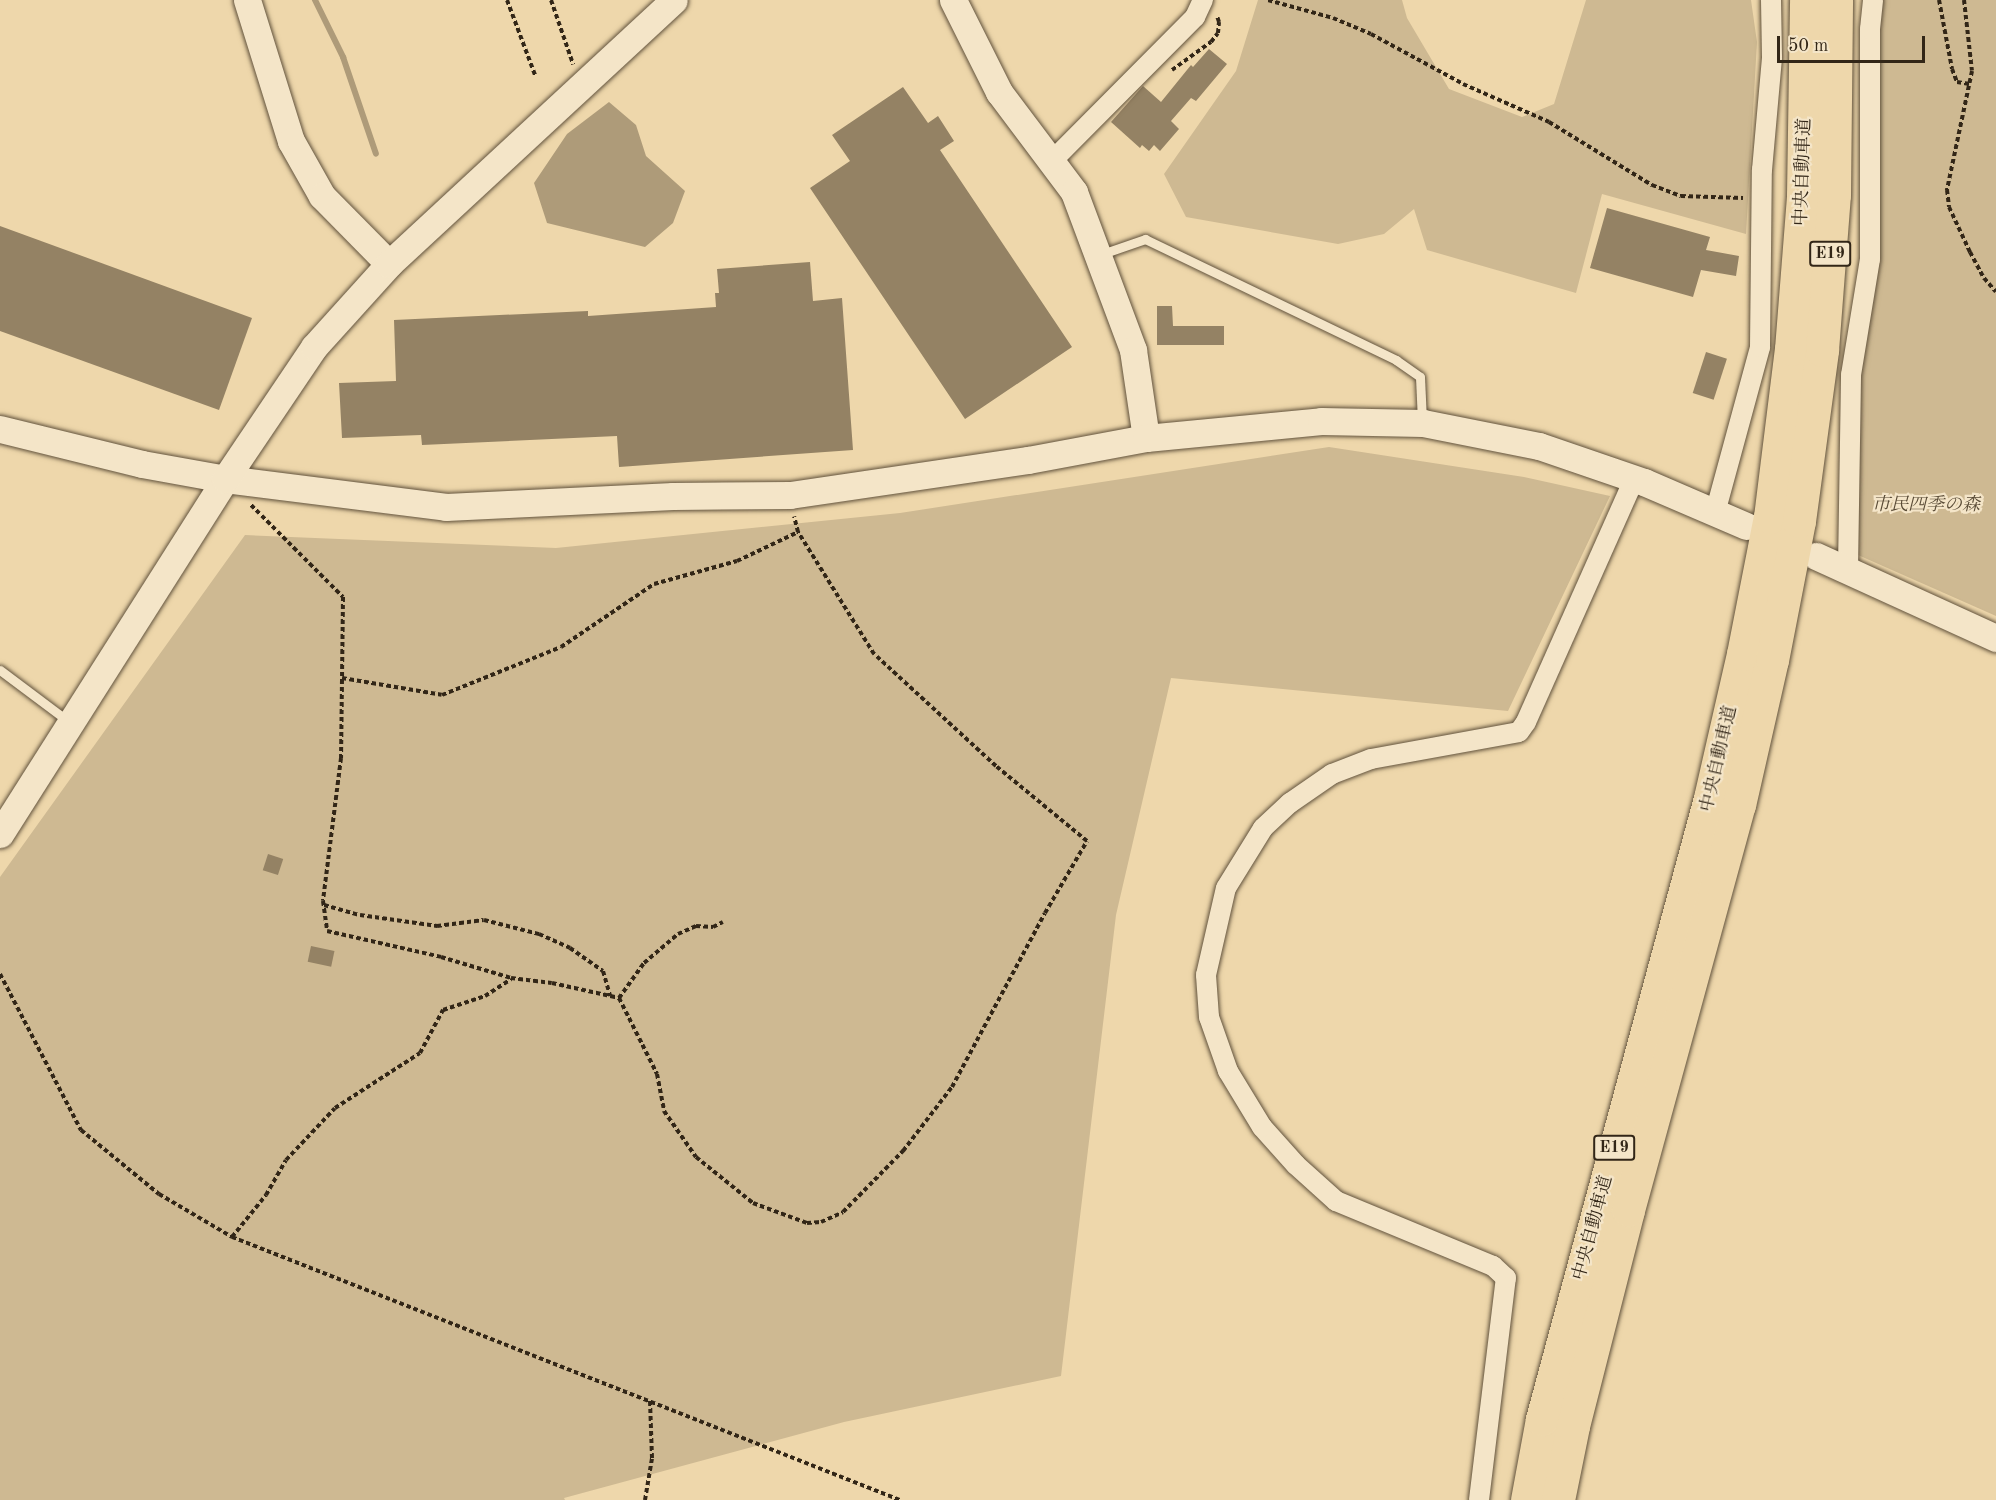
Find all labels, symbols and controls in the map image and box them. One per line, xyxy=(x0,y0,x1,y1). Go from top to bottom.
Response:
scale bar xyxy=(1780,24,1928,62)
text: 50 m xyxy=(1788,37,1828,55)
street label: 中央自動車道 xyxy=(1790,118,1816,226)
road number: E19 xyxy=(1809,241,1851,267)
park label: 市民四季の森 xyxy=(1872,494,1980,516)
street label: 中央自動車道 xyxy=(1696,704,1742,814)
road number: E19 xyxy=(1593,1135,1635,1161)
street label: 中央自動車道 xyxy=(1569,1173,1617,1283)

